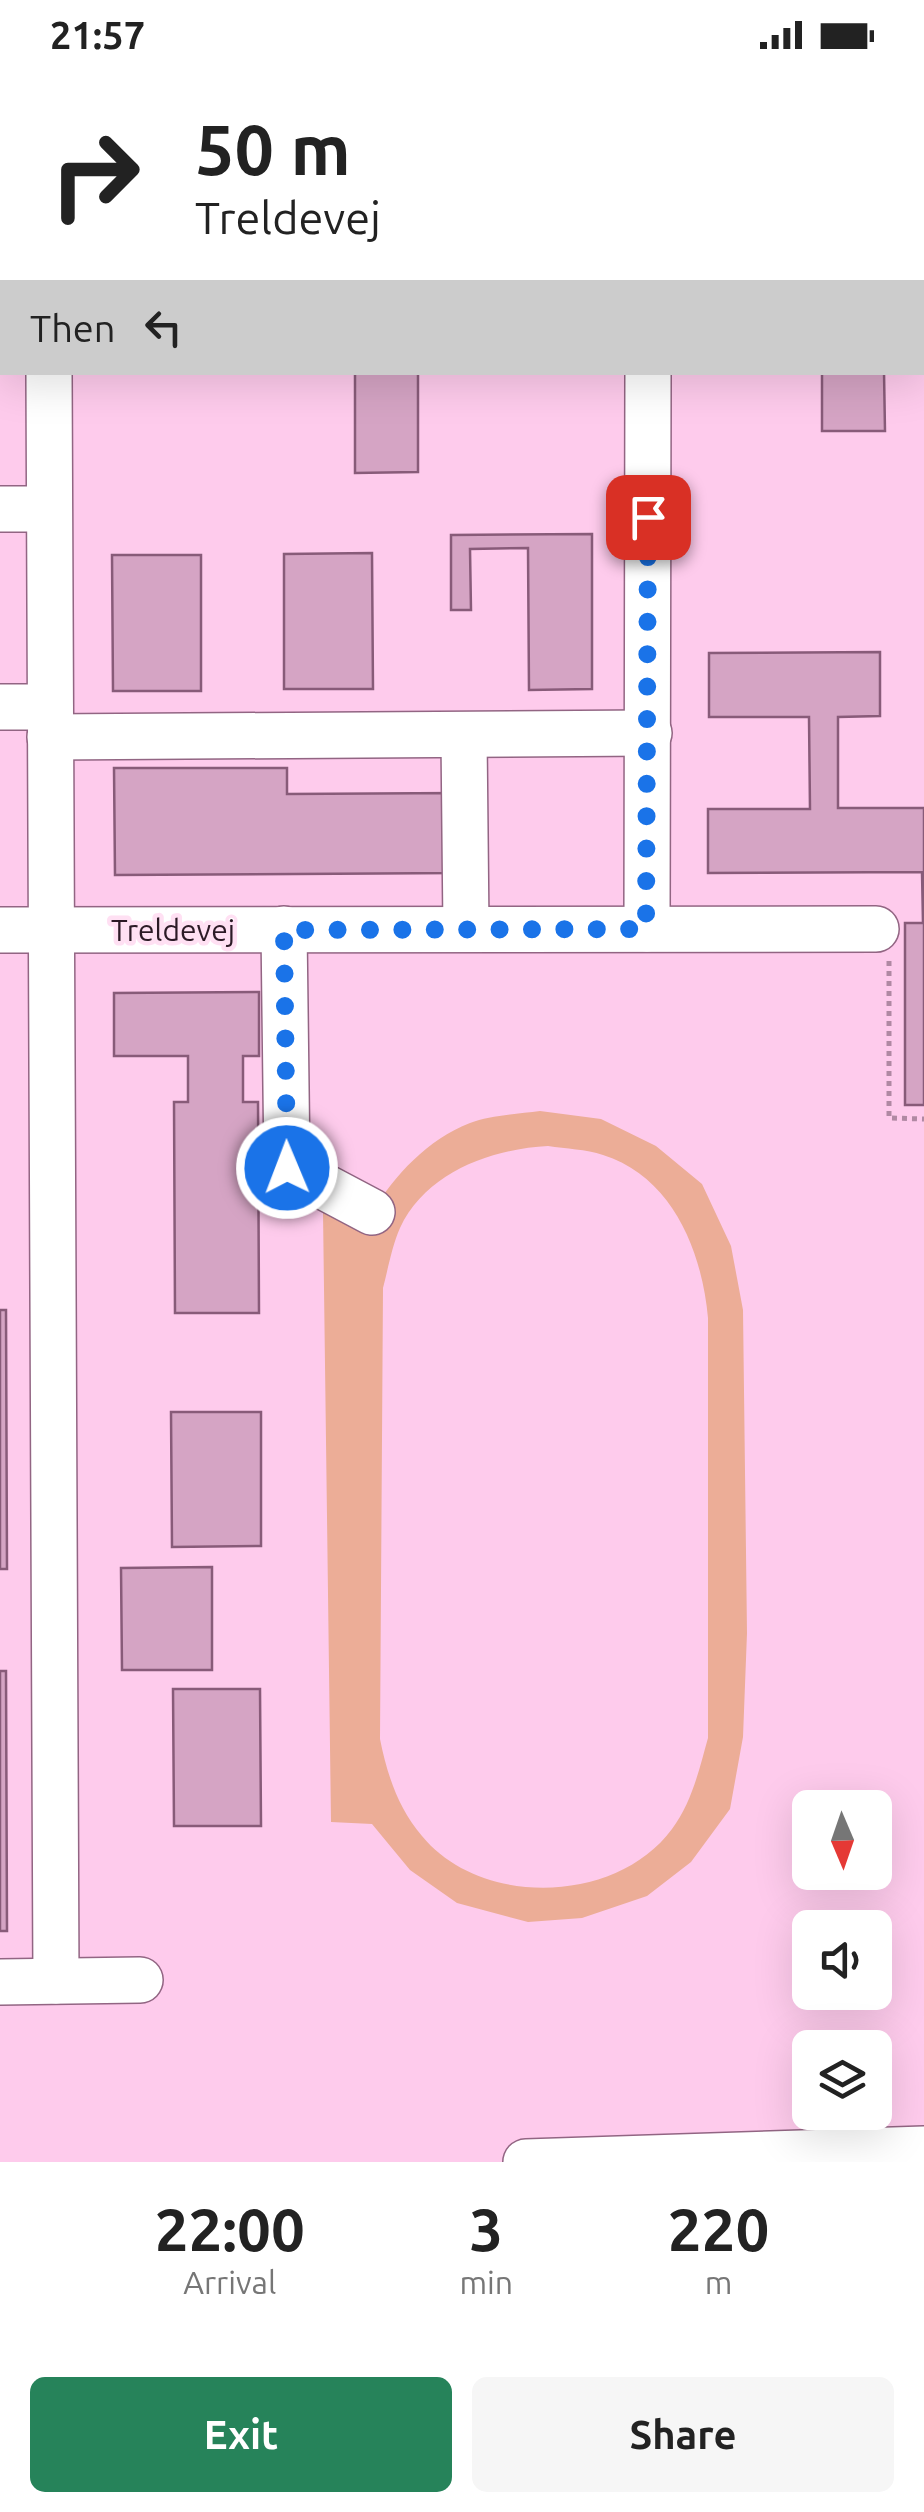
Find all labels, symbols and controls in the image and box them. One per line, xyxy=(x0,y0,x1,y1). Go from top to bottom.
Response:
text: 21:57 xyxy=(50,14,145,56)
icon: right xyxy=(30,110,160,240)
text: 50 m xyxy=(195,110,351,188)
text: Treldevej xyxy=(195,192,381,243)
icon: left xyxy=(136,300,191,355)
text: Then xyxy=(30,307,116,349)
pin xyxy=(606,475,691,560)
icon: arrive xyxy=(621,490,676,545)
street label: Treldevej xyxy=(111,913,235,947)
position arrow xyxy=(235,1116,339,1220)
north arrow xyxy=(792,1790,892,1890)
map controls xyxy=(792,1790,892,2130)
button: sound xyxy=(792,1910,892,2010)
button: layers xyxy=(792,2030,892,2130)
text: 22:00 xyxy=(155,2195,305,2262)
text: 3 xyxy=(469,2195,503,2262)
text: 220 xyxy=(668,2195,769,2262)
text: Arrival xyxy=(183,2264,276,2300)
text: min xyxy=(459,2264,513,2300)
text: m xyxy=(705,2264,732,2300)
button: Exit xyxy=(30,2377,452,2492)
button: Share xyxy=(472,2377,894,2492)

